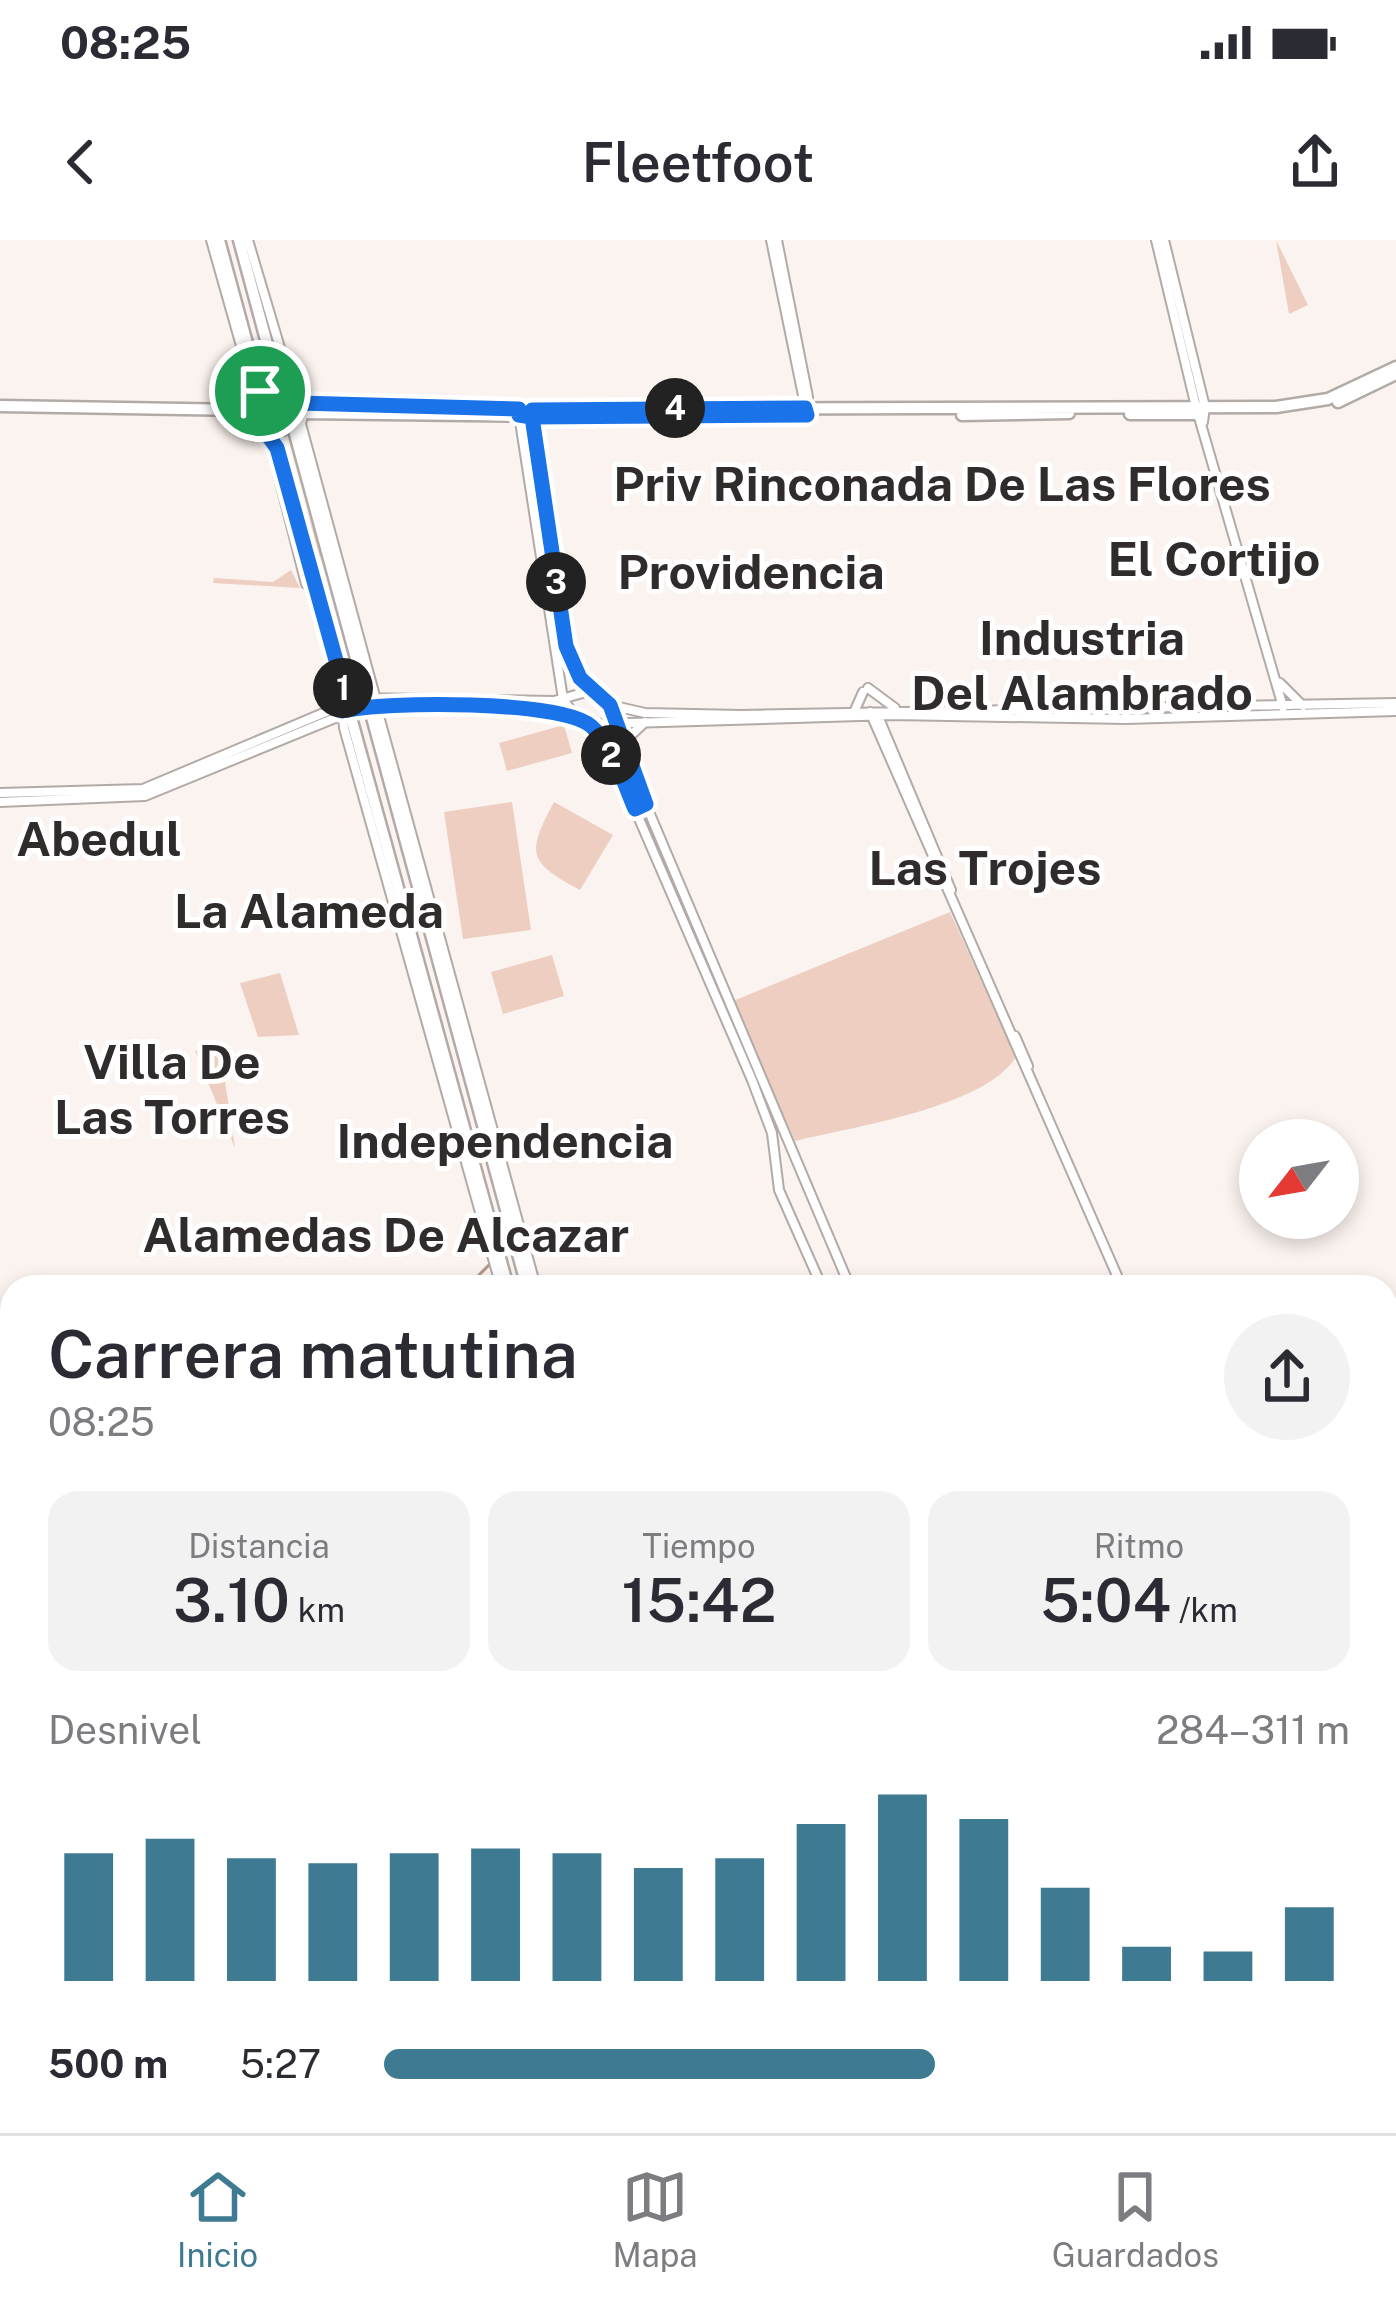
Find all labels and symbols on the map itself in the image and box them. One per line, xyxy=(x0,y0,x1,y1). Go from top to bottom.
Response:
pin xyxy=(209,340,311,442)
pin: 4 xyxy=(645,378,705,438)
district label: Priv Rinconada De Las Flores xyxy=(613,455,1271,512)
district label: El Cortijo xyxy=(1108,530,1320,587)
district label: Providencia xyxy=(617,543,885,600)
pin: 3 xyxy=(526,552,586,612)
district label: Industria Del Alambrado xyxy=(911,609,1253,721)
pin: 1 xyxy=(313,658,373,718)
pin: 2 xyxy=(581,725,641,785)
district label: Abedul xyxy=(16,810,182,867)
district label: Las Trojes xyxy=(869,839,1102,896)
district label: La Alameda xyxy=(174,882,444,939)
district label: Villa De Las Torres xyxy=(54,1033,290,1145)
district label: Independencia xyxy=(337,1112,673,1169)
north arrow xyxy=(1239,1119,1359,1239)
district label: Alamedas De Alcazar xyxy=(143,1206,629,1263)

